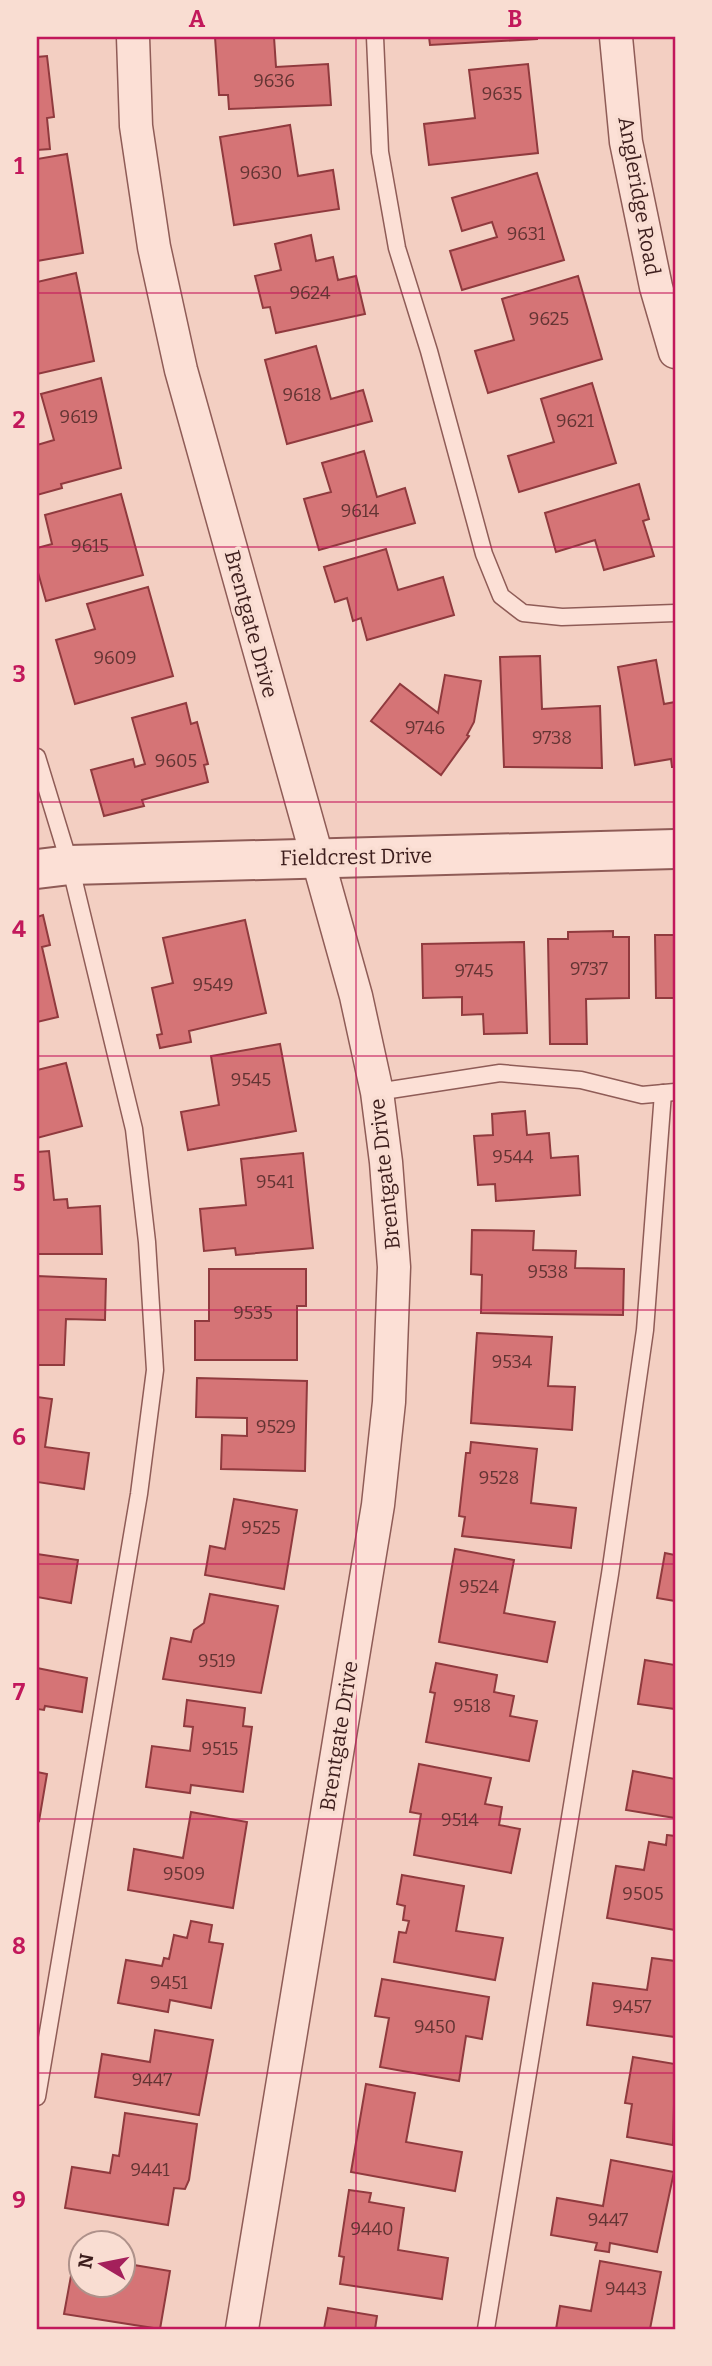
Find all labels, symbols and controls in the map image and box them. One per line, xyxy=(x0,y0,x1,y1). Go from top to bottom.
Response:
text: A xyxy=(189,5,206,33)
text: B xyxy=(508,5,522,33)
house number: 9636 xyxy=(253,70,295,92)
house number: 9635 xyxy=(482,83,522,105)
street label: Angleridge Road xyxy=(612,114,666,278)
text: 1 xyxy=(14,152,24,180)
house number: 9630 xyxy=(240,162,282,184)
house number: 9631 xyxy=(507,223,546,245)
house number: 9624 xyxy=(289,282,331,304)
house number: 9625 xyxy=(529,308,569,330)
house number: 9618 xyxy=(282,384,322,406)
text: 2 xyxy=(13,406,26,434)
house number: 9619 xyxy=(60,406,98,428)
house number: 9621 xyxy=(556,410,595,432)
house number: 9614 xyxy=(341,500,380,522)
house number: 9615 xyxy=(71,535,109,557)
street label: Brentgate Drive xyxy=(219,547,283,701)
house number: 9609 xyxy=(93,647,137,669)
text: 3 xyxy=(12,660,26,688)
house number: 9746 xyxy=(405,717,445,739)
house number: 9738 xyxy=(532,727,572,749)
house number: 9605 xyxy=(155,750,197,772)
street label: Fieldcrest Drive xyxy=(280,843,432,871)
text: 4 xyxy=(12,915,26,943)
house number: 9737 xyxy=(570,958,608,980)
house number: 9745 xyxy=(454,960,494,982)
house number: 9549 xyxy=(192,974,234,996)
house number: 9545 xyxy=(231,1069,271,1091)
street label: Brentgate Drive xyxy=(364,1097,406,1251)
house number: 9544 xyxy=(492,1146,534,1168)
text: 5 xyxy=(13,1169,25,1197)
house number: 9541 xyxy=(256,1171,295,1193)
house number: 9538 xyxy=(528,1261,568,1283)
house number: 9535 xyxy=(233,1302,273,1324)
house number: 9534 xyxy=(492,1351,533,1373)
house number: 9529 xyxy=(256,1416,296,1438)
text: 6 xyxy=(12,1423,26,1451)
house number: 9528 xyxy=(479,1467,519,1489)
house number: 9525 xyxy=(241,1517,281,1539)
house number: 9524 xyxy=(459,1576,500,1598)
house number: 9519 xyxy=(198,1650,236,1672)
street label: Brentgate Drive xyxy=(314,1659,364,1813)
text: 7 xyxy=(13,1678,26,1706)
house number: 9518 xyxy=(453,1695,491,1717)
house number: 9515 xyxy=(202,1738,238,1760)
house number: 9514 xyxy=(441,1809,479,1831)
house number: 9509 xyxy=(163,1863,205,1885)
house number: 9505 xyxy=(622,1883,664,1905)
text: 8 xyxy=(12,1932,26,1960)
house number: 9451 xyxy=(150,1972,189,1994)
house number: 9457 xyxy=(612,1996,652,2018)
house number: 9450 xyxy=(414,2016,456,2038)
house number: 9447 xyxy=(132,2069,172,2091)
house number: 9441 xyxy=(131,2159,170,2181)
text: 9 xyxy=(12,2186,26,2214)
house number: 9447 xyxy=(588,2209,628,2231)
house number: 9440 xyxy=(350,2218,394,2240)
north arrow xyxy=(66,2230,136,2300)
text: N xyxy=(73,2252,98,2270)
house number: 9443 xyxy=(605,2278,647,2300)

